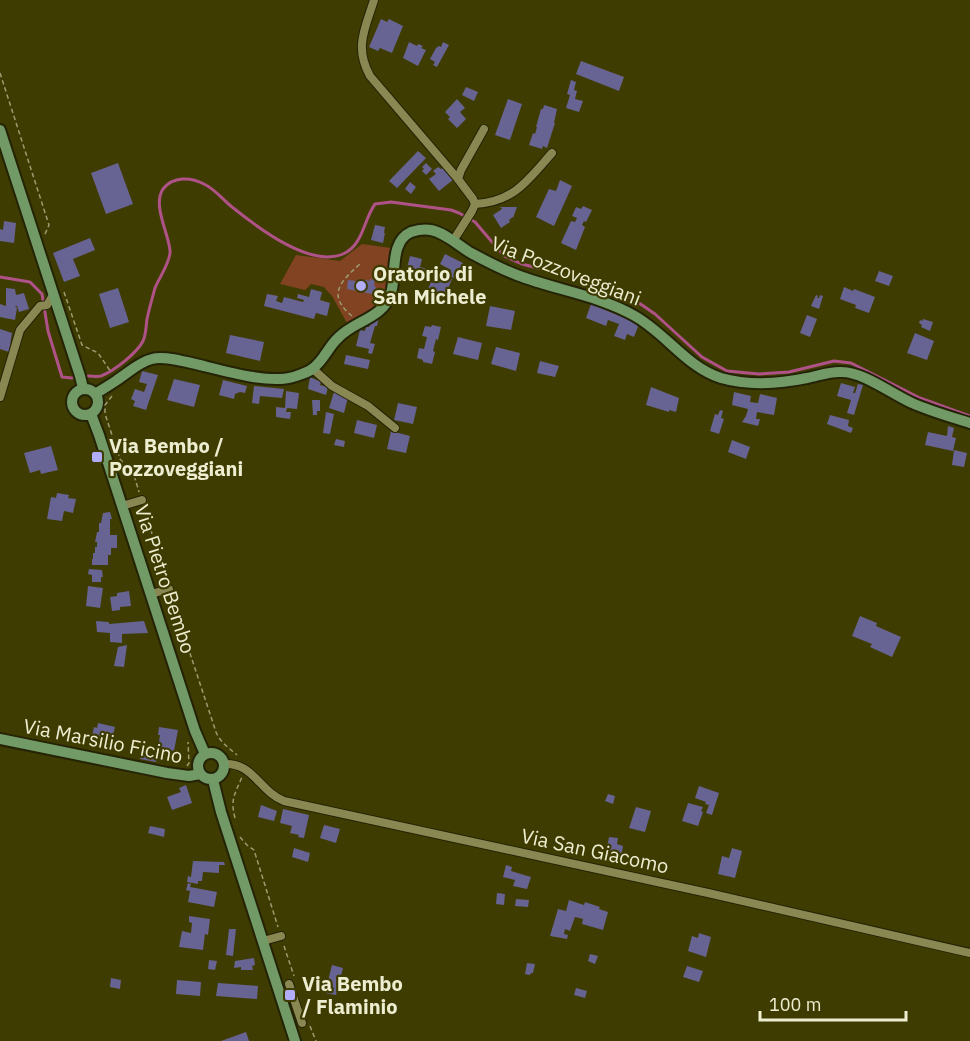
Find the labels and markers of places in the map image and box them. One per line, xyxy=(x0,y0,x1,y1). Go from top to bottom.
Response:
place label: Oratorio di San Michele xyxy=(373,260,486,310)
marker: Oratorio di San Michele xyxy=(354,279,368,293)
place label: Via Bembo / Pozzoveggiani xyxy=(109,432,243,482)
marker: Via Bembo / Pozzoveggiani xyxy=(90,450,104,464)
place label: Via Bembo / Flaminio xyxy=(302,970,403,1020)
marker: Via Bembo / Flaminio xyxy=(283,988,297,1002)

